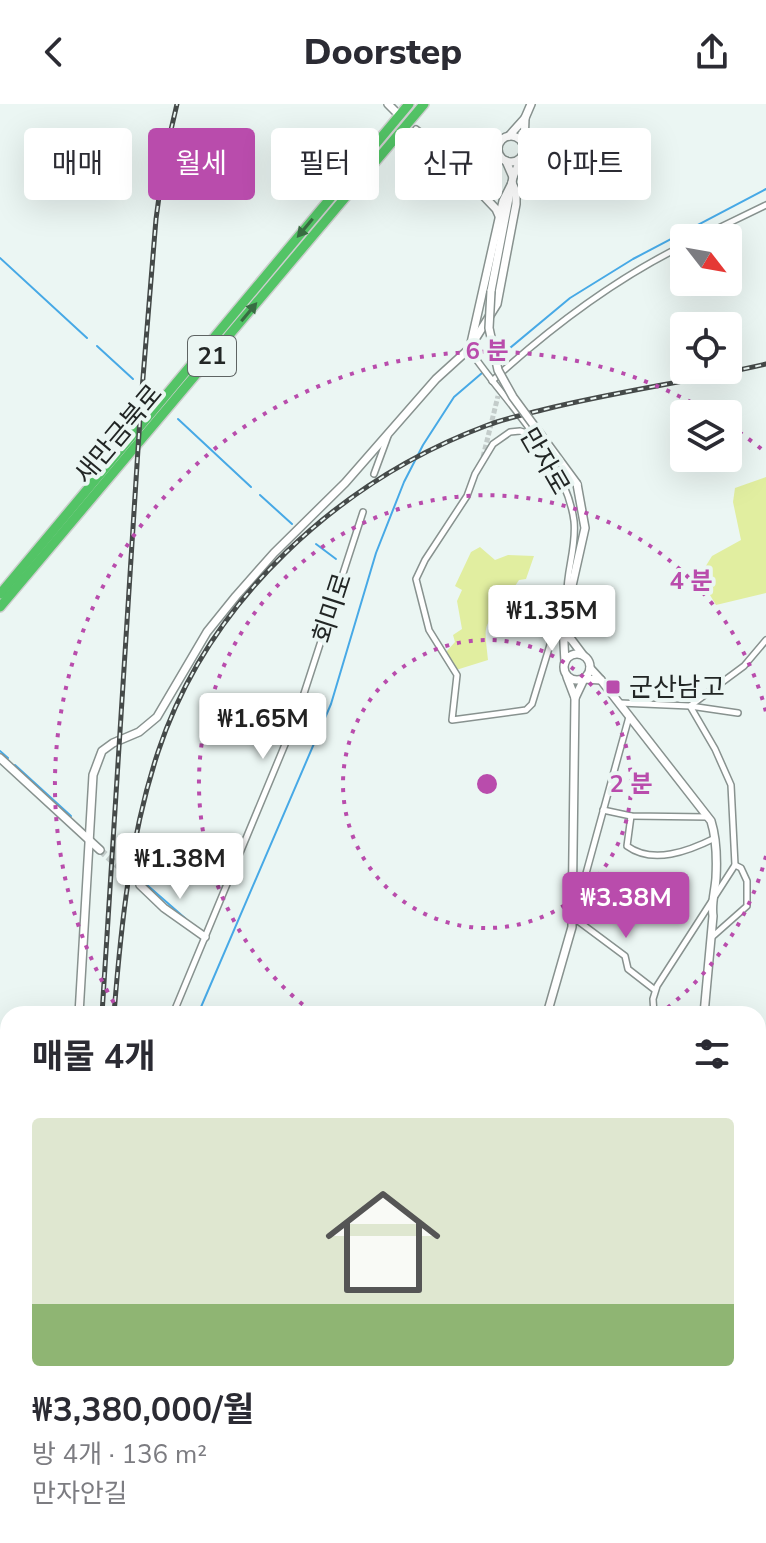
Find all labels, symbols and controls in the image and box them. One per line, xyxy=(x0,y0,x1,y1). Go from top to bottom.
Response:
text: Doorstep xyxy=(304,28,462,77)
icon: back xyxy=(32,30,76,74)
icon: share xyxy=(690,30,734,74)
chip: 매매 xyxy=(24,128,132,200)
chip: 월세 xyxy=(148,128,255,200)
chip: 필터 xyxy=(271,128,379,200)
chip: 신규 xyxy=(395,128,502,200)
chip: 아파트 xyxy=(518,128,651,200)
one-way arrow xyxy=(297,218,314,238)
north arrow xyxy=(670,224,742,296)
map controls xyxy=(670,224,742,472)
one-way arrow xyxy=(240,302,257,322)
button: locate xyxy=(670,312,742,384)
text: 6 분 xyxy=(466,335,508,367)
road number: 21 xyxy=(188,336,236,376)
street label: 새만금북로 xyxy=(67,377,170,491)
button: layers xyxy=(670,400,742,472)
street label: 만자로 xyxy=(511,421,578,501)
text: 4 분 xyxy=(670,565,712,597)
street label: 회미로 xyxy=(305,569,360,648)
pin: ₩1.35M xyxy=(487,585,617,653)
text: ₩1.35M xyxy=(506,593,598,628)
place label: 군산남고 xyxy=(629,670,725,705)
marker: 군산남고 xyxy=(604,678,622,696)
pin: ₩1.65M xyxy=(198,693,328,761)
text: ₩1.65M xyxy=(217,701,309,736)
text: 2 분 xyxy=(610,768,652,800)
centre of rings xyxy=(473,770,501,798)
pin: ₩1.38M xyxy=(115,833,245,901)
text: ₩1.38M xyxy=(134,841,226,876)
pin: ₩3.38M xyxy=(561,872,691,940)
text: ₩3.38M xyxy=(580,880,672,915)
icon: filters xyxy=(690,1032,734,1076)
text: 매물 4개 xyxy=(32,1034,155,1080)
icon: home xyxy=(311,1170,455,1314)
text: ₩3,380,000/월 xyxy=(32,1387,254,1433)
text: 방 4개 · 136 m² xyxy=(32,1437,207,1472)
text: 만자안길 xyxy=(32,1476,128,1511)

